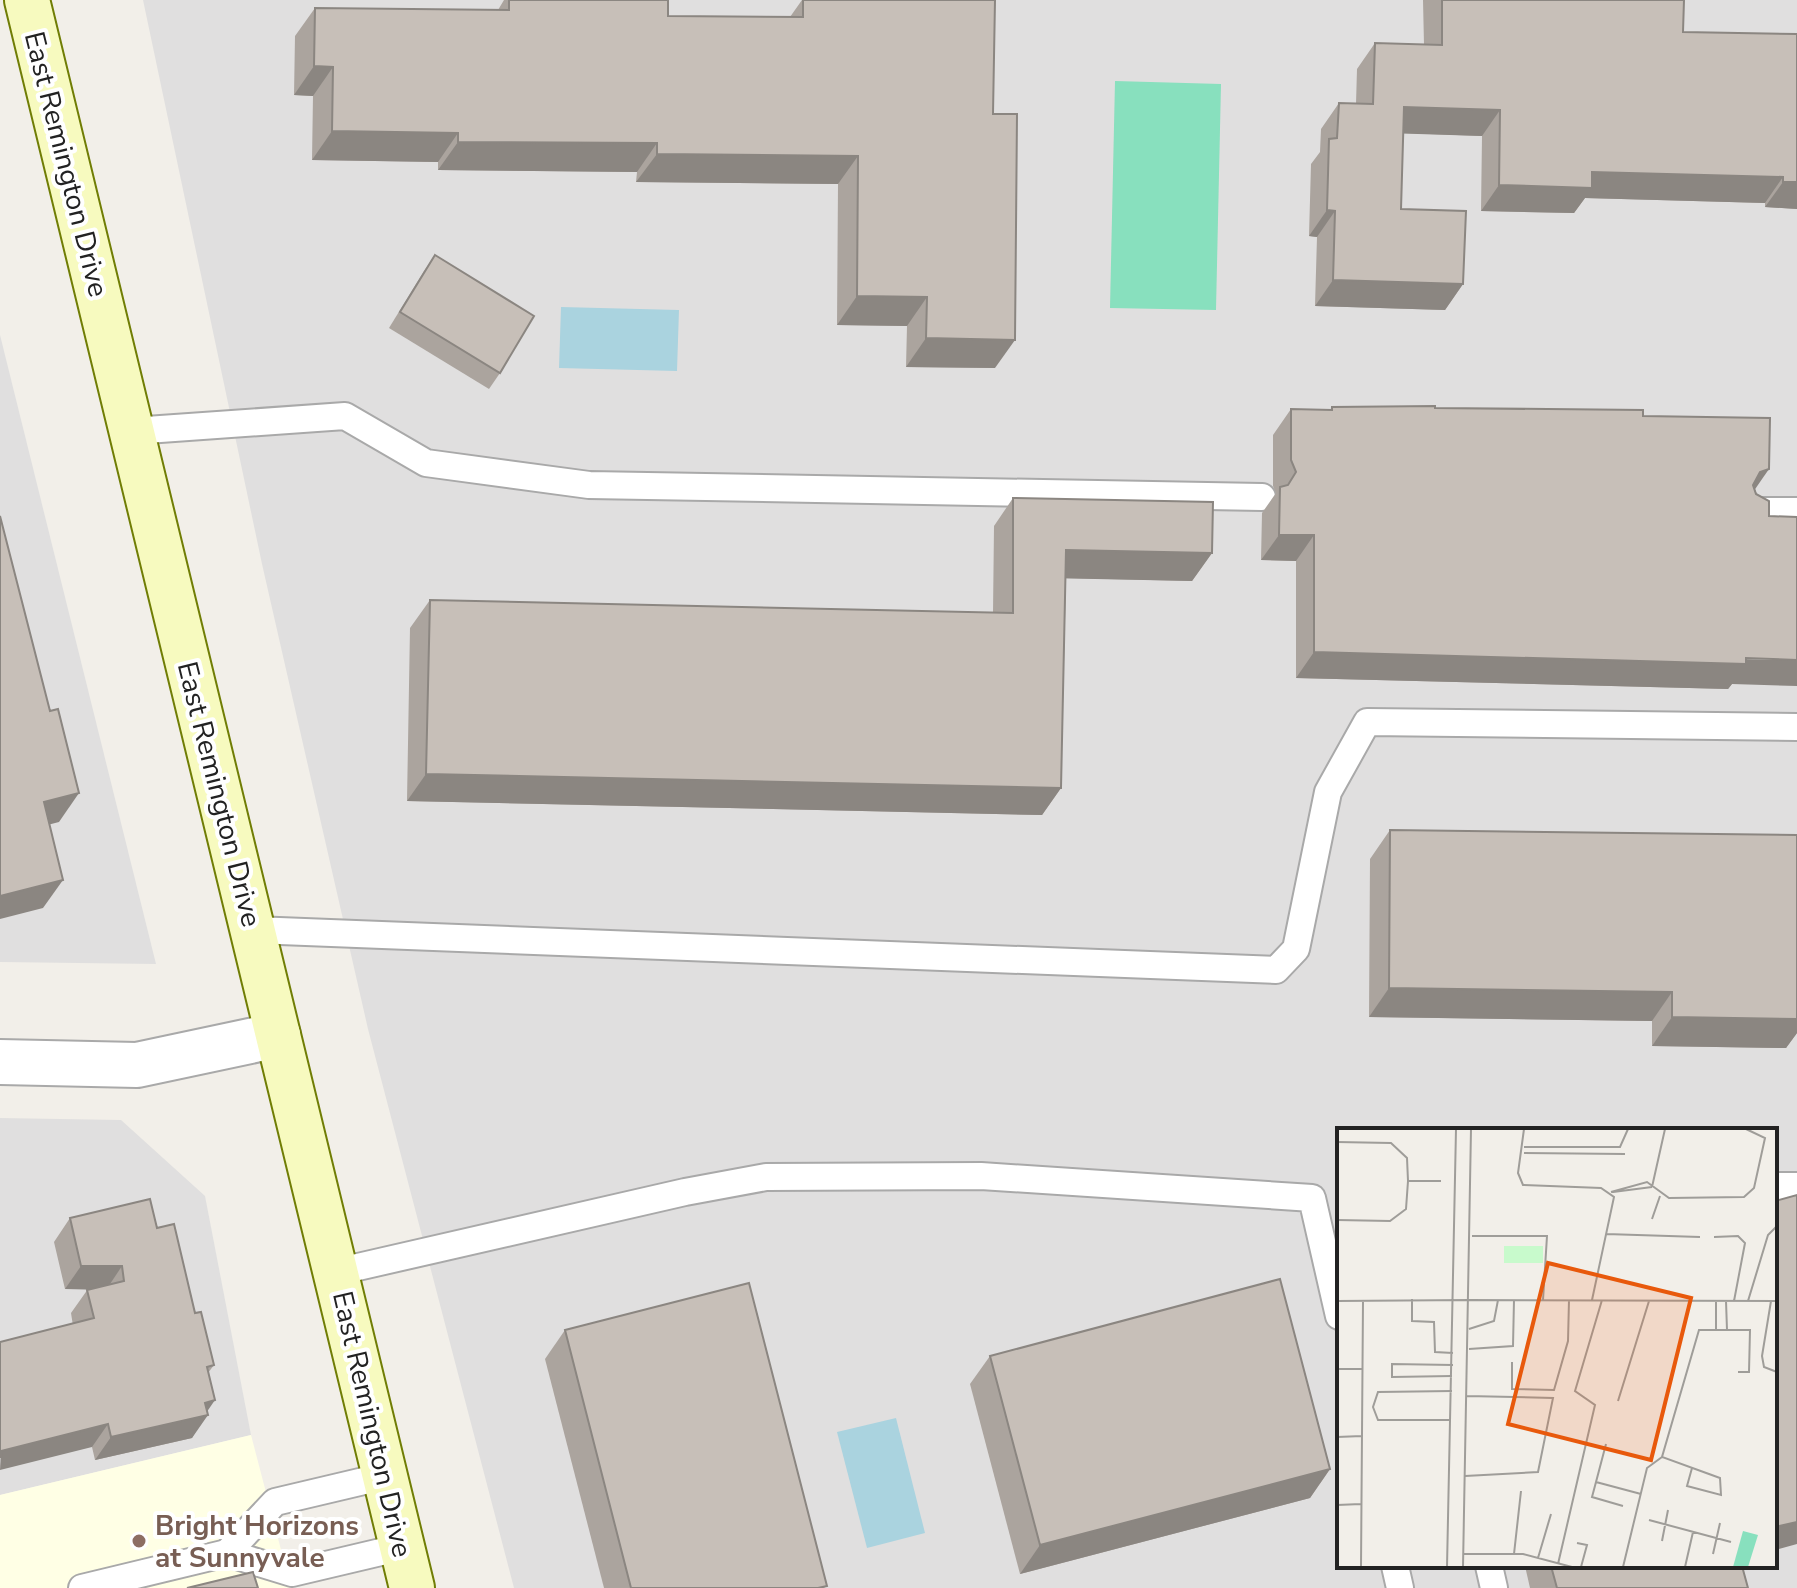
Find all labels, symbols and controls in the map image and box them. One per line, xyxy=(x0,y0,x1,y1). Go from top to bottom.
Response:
street label: East Remington Drive xyxy=(15,28,117,301)
street label: East Remington Drive xyxy=(168,658,270,931)
inset map xyxy=(1337,1128,1777,1568)
street label: East Remington Drive xyxy=(323,1287,421,1561)
place label: Bright Horizons at Sunnyvale xyxy=(155,1507,359,1577)
marker: Bright Horizons at Sunnyvale xyxy=(130,1532,148,1550)

